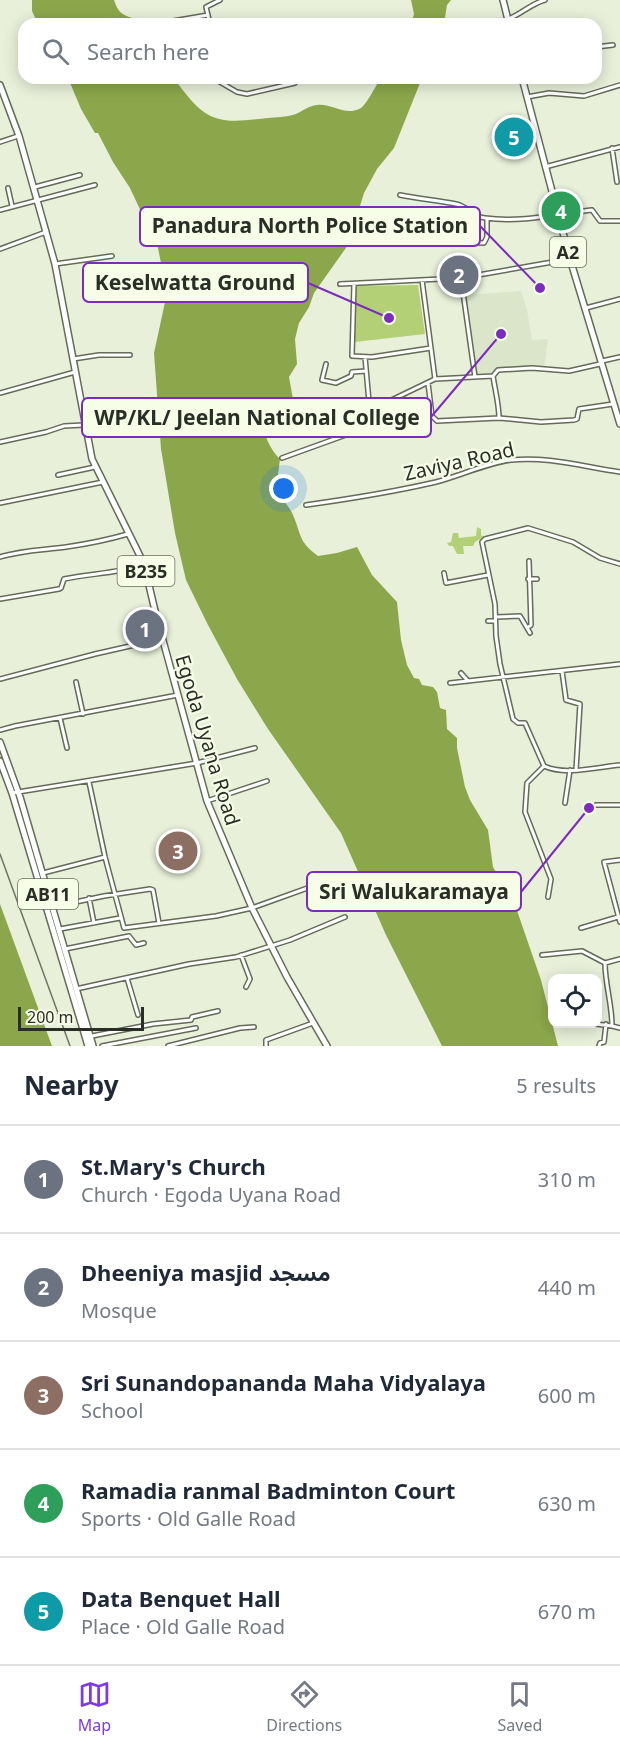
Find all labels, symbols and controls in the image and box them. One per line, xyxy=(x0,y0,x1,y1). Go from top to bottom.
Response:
search box xyxy=(18,18,602,84)
icon: search xyxy=(39,35,72,68)
text: Search here xyxy=(87,36,209,66)
pin: 5 xyxy=(494,114,534,160)
pin: 4 xyxy=(542,188,580,234)
callout: Panadura North Police Station xyxy=(140,207,480,246)
text: Panadura North Police Station xyxy=(152,211,468,239)
road number: A2 xyxy=(550,237,586,267)
pin: 2 xyxy=(440,252,478,298)
callout: Keselwatta Ground xyxy=(83,263,308,302)
text: Keselwatta Ground xyxy=(95,268,295,296)
callout: WP/KL/ Jeelan National College xyxy=(82,398,431,437)
text: WP/KL/ Jeelan National College xyxy=(94,403,420,431)
street label: Zaviya Road xyxy=(401,435,517,487)
your location xyxy=(269,474,298,503)
road number: B235 xyxy=(118,556,174,586)
pin: 1 xyxy=(126,606,164,652)
street label: Egoda Uyana Road xyxy=(169,651,247,829)
pin: 3 xyxy=(158,828,198,874)
callout: Sri Walukaramaya xyxy=(307,872,521,911)
text: Sri Walukaramaya xyxy=(319,877,509,905)
road number: AB11 xyxy=(18,879,78,909)
map controls xyxy=(548,974,602,1028)
button: locate xyxy=(548,974,602,1028)
scale bar xyxy=(18,1004,144,1032)
text: 200 m xyxy=(27,1006,74,1028)
text: Nearby xyxy=(24,1067,119,1103)
text: 5 results xyxy=(516,1072,596,1099)
text: St.Mary's Church xyxy=(81,1151,266,1181)
text: 1 xyxy=(38,1166,49,1193)
text: 310 m xyxy=(538,1166,596,1193)
text: Church · Egoda Uyana Road xyxy=(81,1181,341,1208)
text: Dheeniya masjid مسجد xyxy=(81,1257,331,1287)
text: 2 xyxy=(38,1274,49,1301)
text: 440 m xyxy=(538,1274,596,1301)
text: Mosque xyxy=(81,1297,157,1324)
text: Sri Sunandopananda Maha Vidyalaya xyxy=(81,1367,486,1397)
text: 3 xyxy=(38,1382,49,1409)
text: 600 m xyxy=(538,1382,596,1409)
text: School xyxy=(81,1397,143,1424)
text: Ramadia ranmal Badminton Court xyxy=(81,1475,455,1505)
text: 4 xyxy=(38,1490,49,1517)
text: 630 m xyxy=(538,1490,596,1517)
text: Sports · Old Galle Road xyxy=(81,1505,296,1532)
text: Data Benquet Hall xyxy=(81,1583,281,1613)
text: 5 xyxy=(38,1598,49,1625)
text: 670 m xyxy=(538,1598,596,1625)
text: Place · Old Galle Road xyxy=(81,1613,285,1640)
tab: Map xyxy=(78,1678,111,1736)
tab: Directions xyxy=(266,1678,342,1736)
tab: Saved xyxy=(498,1678,542,1736)

